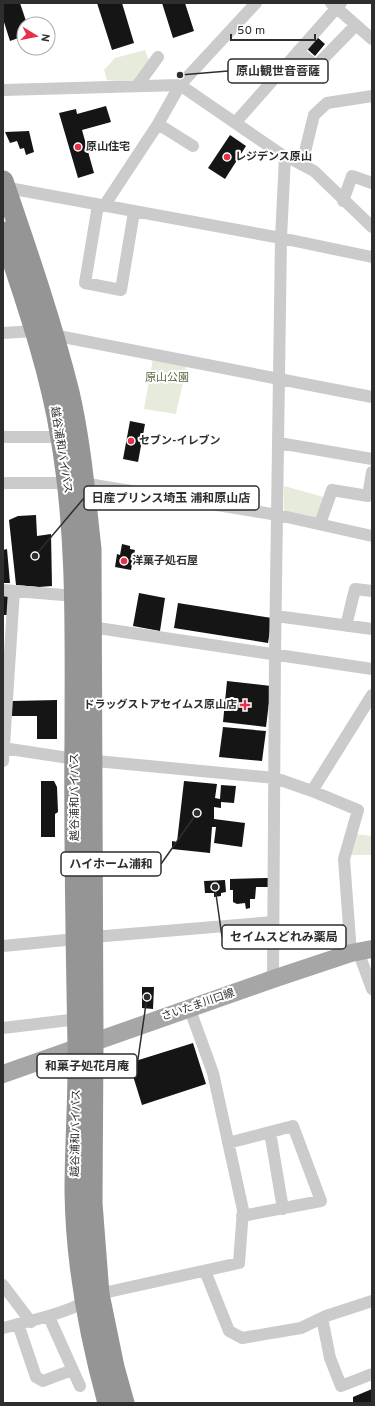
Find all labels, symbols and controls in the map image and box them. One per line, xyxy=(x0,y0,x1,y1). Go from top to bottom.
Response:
north arrow xyxy=(16,16,56,56)
scale bar xyxy=(231,16,315,42)
text: 50 m xyxy=(237,23,265,39)
text: N xyxy=(37,32,52,43)
callout: 原山観世音菩薩 xyxy=(228,59,328,83)
text: 原山観世音菩薩 xyxy=(236,64,320,80)
place label: 原山住宅 xyxy=(86,140,130,154)
marker: 原山住宅 xyxy=(73,142,83,152)
place label: レジデンス原山 xyxy=(235,150,312,164)
marker: レジデンス原山 xyxy=(222,152,232,162)
park label: 原山公園 xyxy=(145,371,189,385)
street label: 越谷浦和バイパス xyxy=(47,406,75,494)
place label: セブン-イレブン xyxy=(139,434,221,448)
marker: セブン-イレブン xyxy=(126,436,136,446)
callout: 日産プリンス埼玉 浦和原山店 xyxy=(84,486,259,510)
text: 日産プリンス埼玉 浦和原山店 xyxy=(92,491,250,507)
place label: 洋菓子処石屋 xyxy=(132,554,198,568)
marker: 洋菓子処石屋 xyxy=(119,556,129,566)
place label: ドラッグストアセイムス原山店 xyxy=(83,698,237,712)
marker: ドラッグストアセイムス原山店 xyxy=(240,700,250,710)
street label: 越谷浦和バイパス xyxy=(68,753,82,841)
callout: ハイホーム浦和 xyxy=(61,852,161,876)
text: ハイホーム浦和 xyxy=(69,857,153,873)
callout: セイムスどれみ薬局 xyxy=(222,925,346,949)
text: セイムスどれみ薬局 xyxy=(230,930,338,946)
street label: さいたま川口線 xyxy=(159,986,237,1024)
callout: 和菓子処花月庵 xyxy=(37,1054,137,1078)
text: 和菓子処花月庵 xyxy=(45,1059,129,1075)
street label: 越谷浦和バイパス xyxy=(68,1089,84,1177)

